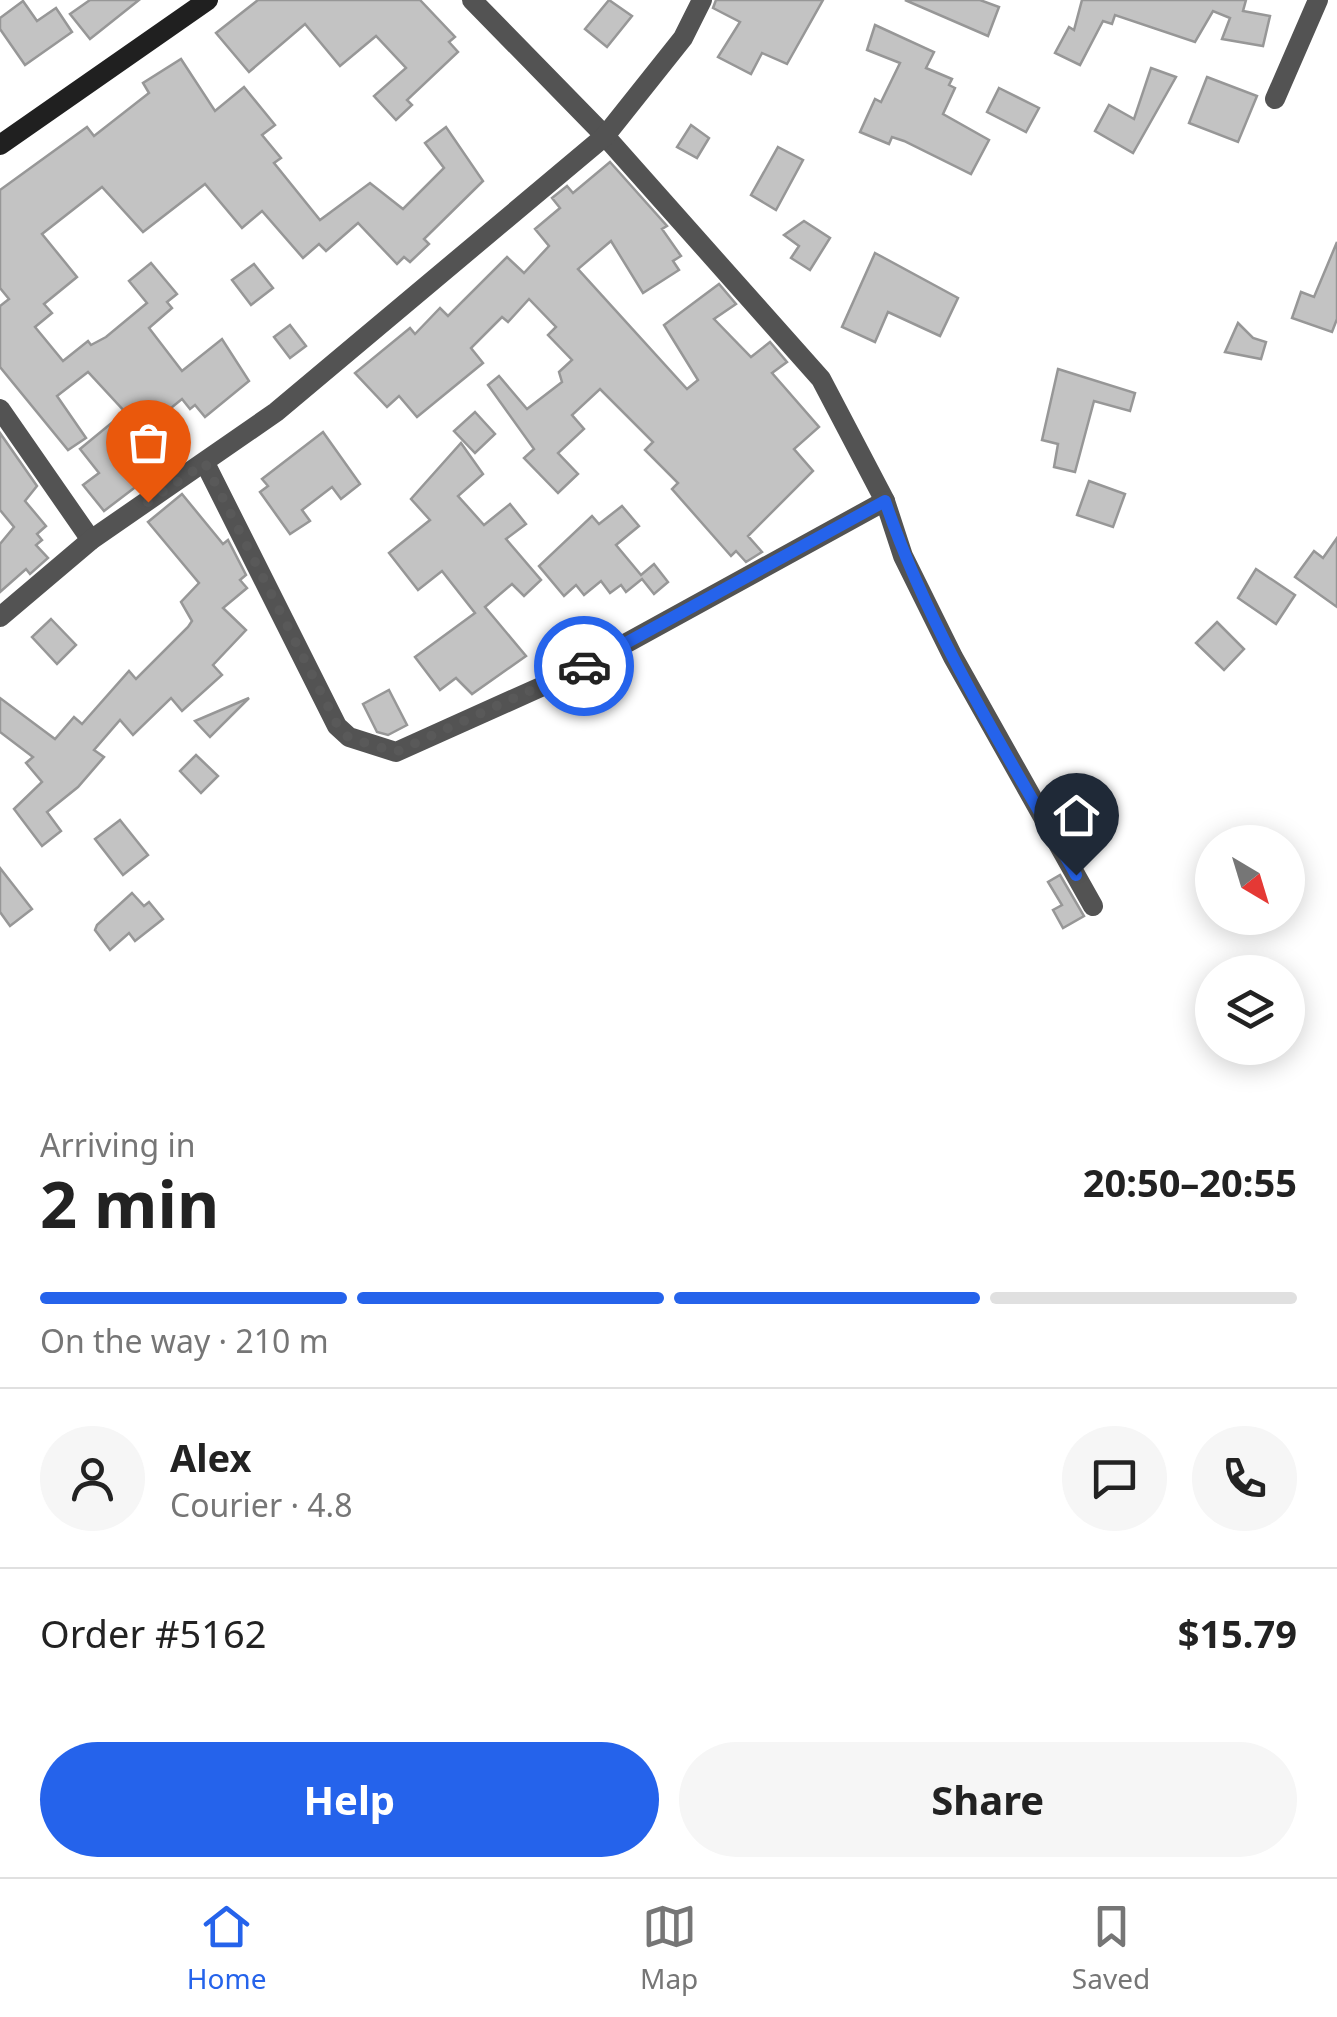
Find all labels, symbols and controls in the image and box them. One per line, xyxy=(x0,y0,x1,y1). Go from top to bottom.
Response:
pin xyxy=(106,400,191,503)
icon: bag xyxy=(121,415,176,470)
courier xyxy=(534,616,634,716)
icon: car xyxy=(557,639,612,694)
pin xyxy=(1034,773,1119,876)
icon: home xyxy=(1049,788,1104,843)
north arrow xyxy=(1195,825,1305,935)
map controls xyxy=(1195,825,1305,1065)
button: layers xyxy=(1195,955,1305,1065)
text: Arriving in xyxy=(40,1123,195,1166)
text: 20:50–20:55 xyxy=(1083,1156,1297,1208)
text: 2 min xyxy=(40,1159,219,1247)
text: On the way · 210 m xyxy=(40,1319,329,1362)
button: person xyxy=(40,1426,145,1531)
button: chat xyxy=(1062,1426,1167,1531)
button: phone xyxy=(1192,1426,1297,1531)
text: Alex xyxy=(170,1431,252,1483)
text: Courier · 4.8 xyxy=(170,1483,353,1526)
text: Order #5162 xyxy=(40,1607,266,1659)
text: $15.79 xyxy=(1178,1607,1297,1659)
button: Help xyxy=(40,1742,659,1857)
button: Share xyxy=(679,1742,1297,1857)
tab: Home xyxy=(187,1899,266,1997)
tab: Map xyxy=(640,1899,698,1997)
tab: Saved xyxy=(1072,1899,1150,1997)

